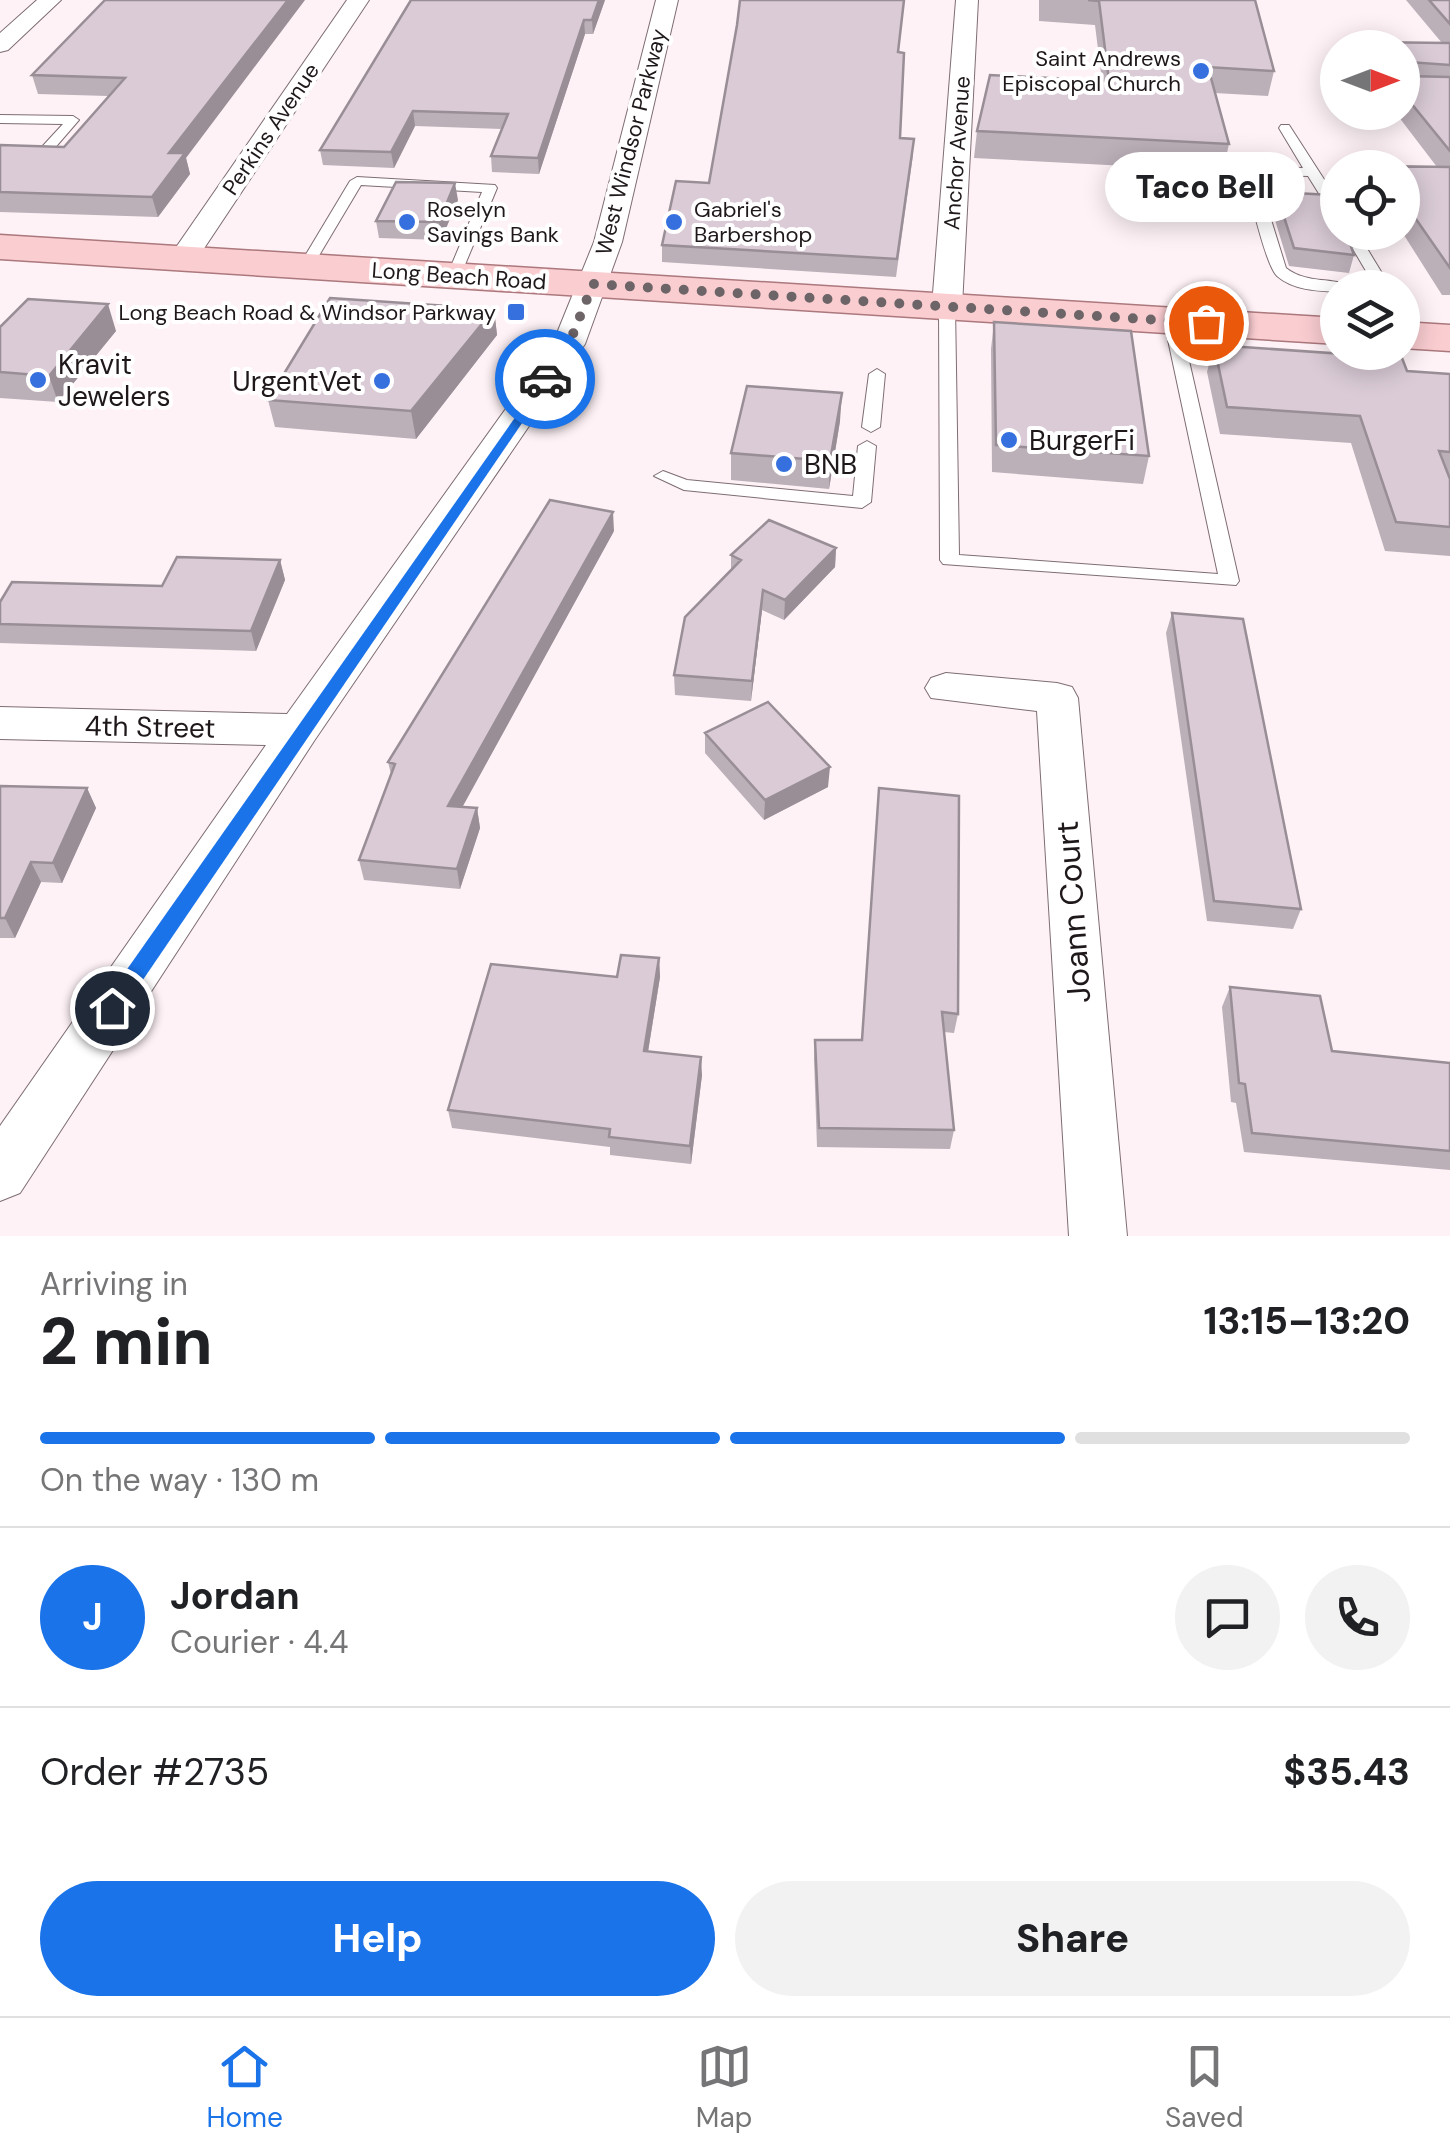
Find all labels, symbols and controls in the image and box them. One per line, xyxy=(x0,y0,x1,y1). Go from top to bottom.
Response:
street label: West Windsor Parkway xyxy=(589,26,673,258)
north arrow xyxy=(1320,30,1420,130)
map controls xyxy=(1320,30,1420,370)
place label: Saint Andrews Episcopal Church xyxy=(1002,44,1181,98)
street label: Perkins Avenue xyxy=(216,57,326,201)
marker: Saint Andrews Episcopal Church xyxy=(1190,60,1212,82)
street label: Anchor Avenue xyxy=(937,75,977,231)
button: locate xyxy=(1320,150,1420,250)
callout: Taco Bell xyxy=(1106,153,1306,223)
text: Taco Bell xyxy=(1135,166,1275,208)
place label: Roselyn Savings Bank xyxy=(427,195,559,249)
place label: Gabriel's Barbershop xyxy=(694,195,812,249)
marker: Roselyn Savings Bank xyxy=(396,211,418,233)
marker: Gabriel's Barbershop xyxy=(663,211,685,233)
street label: Long Beach Road xyxy=(371,255,547,297)
button: layers xyxy=(1320,270,1420,370)
pin xyxy=(1164,281,1249,366)
icon: bag xyxy=(1179,296,1234,351)
place label: Long Beach Road & Windsor Parkway xyxy=(118,298,496,327)
marker: Long Beach Road & Windsor Parkway xyxy=(505,301,527,323)
courier xyxy=(495,329,595,429)
place label: Kravit Jewelers xyxy=(58,346,171,415)
icon: car xyxy=(518,352,573,407)
place label: UrgentVet xyxy=(232,363,362,400)
marker: Kravit Jewelers xyxy=(27,369,49,391)
marker: UrgentVet xyxy=(371,370,393,392)
place label: BurgerFi xyxy=(1029,422,1135,459)
marker: BurgerFi xyxy=(998,429,1020,451)
place label: BNB xyxy=(804,446,857,483)
marker: BNB xyxy=(773,453,795,475)
street label: 4th Street xyxy=(84,707,216,747)
street label: Joann Court xyxy=(1046,820,1100,1004)
pin xyxy=(70,966,155,1051)
icon: home xyxy=(85,981,140,1036)
text: Arriving in xyxy=(40,1263,188,1305)
text: 13:15–13:20 xyxy=(1203,1296,1410,1346)
text: 2 min xyxy=(40,1300,213,1384)
text: On the way · 130 m xyxy=(40,1459,319,1501)
button: chat xyxy=(1175,1565,1280,1670)
button: phone xyxy=(1305,1565,1410,1670)
text: Jordan xyxy=(170,1571,300,1621)
text: J xyxy=(82,1592,103,1642)
text: Courier · 4.4 xyxy=(170,1621,348,1663)
text: Order #2735 xyxy=(40,1747,269,1797)
text: $35.43 xyxy=(1283,1747,1410,1797)
button: Help xyxy=(40,1881,715,1996)
button: Share xyxy=(735,1881,1410,1996)
tab: Home xyxy=(206,2039,283,2136)
tab: Map xyxy=(696,2039,752,2136)
tab: Saved xyxy=(1165,2039,1244,2136)

